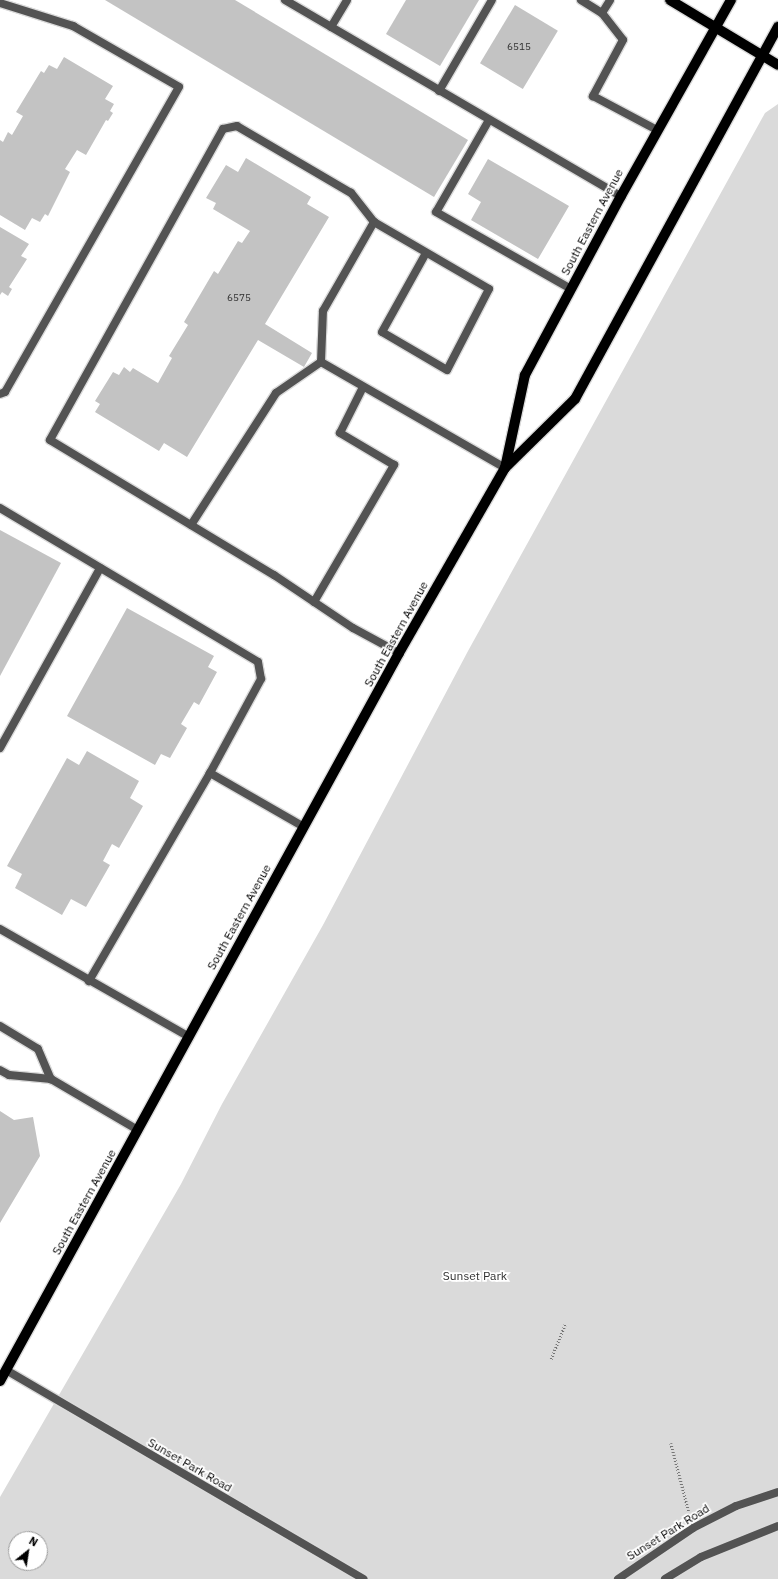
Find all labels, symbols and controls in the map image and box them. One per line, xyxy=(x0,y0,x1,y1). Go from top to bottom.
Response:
house number: 6515 xyxy=(507,41,531,53)
street label: South Eastern Avenue xyxy=(558,166,626,278)
house number: 6575 xyxy=(227,292,251,304)
street label: South Eastern Avenue xyxy=(361,579,431,689)
street label: South Eastern Avenue xyxy=(204,862,274,972)
street label: South Eastern Avenue xyxy=(49,1147,119,1257)
park label: Sunset Park xyxy=(443,1269,507,1283)
street label: Sunset Park Road xyxy=(145,1435,235,1495)
street label: Sunset Park Road xyxy=(624,1501,712,1563)
north arrow xyxy=(8,1531,48,1571)
text: N xyxy=(27,1533,40,1550)

